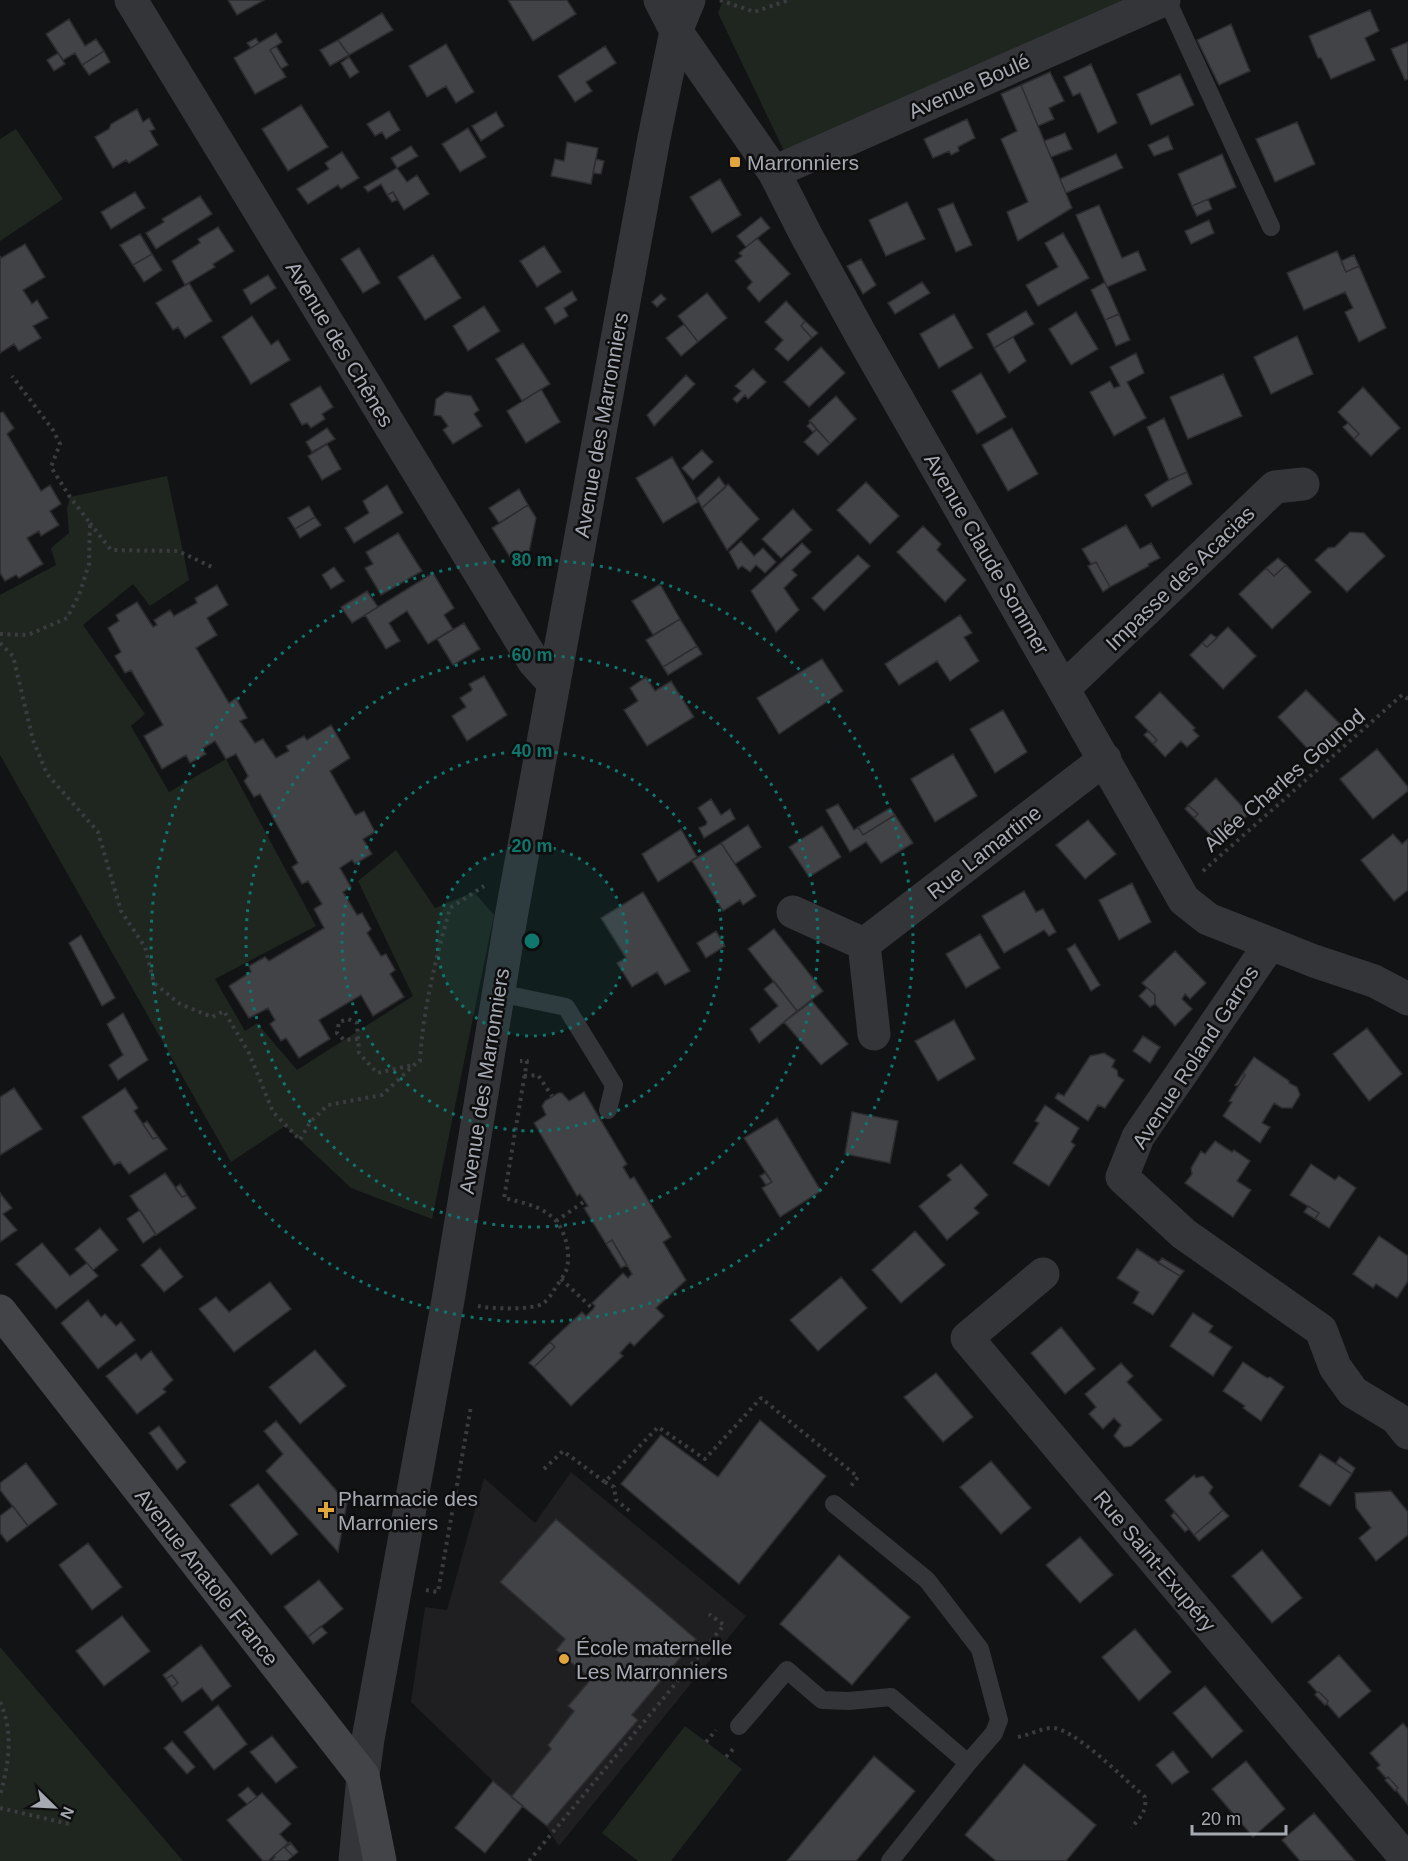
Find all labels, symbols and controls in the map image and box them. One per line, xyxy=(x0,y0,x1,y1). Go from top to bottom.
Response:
street label: Avenue Boulé xyxy=(905,49,1033,123)
place label: Marronniers xyxy=(747,151,859,174)
marker: Marronniers xyxy=(728,155,742,169)
street label: Avenue des Chênes xyxy=(282,257,398,431)
street label: Avenue des Marronniers xyxy=(570,311,632,539)
street label: Avenue Claude Sommer xyxy=(920,449,1054,659)
street label: Impasse des Acacias xyxy=(1101,501,1259,655)
text: 80 m xyxy=(511,550,553,570)
text: 60 m xyxy=(511,645,553,665)
street label: Allée Charles Gounod xyxy=(1199,704,1369,856)
text: 40 m xyxy=(511,741,553,761)
street label: Rue Lamartine xyxy=(923,801,1045,903)
text: 20 m xyxy=(511,836,553,856)
centre of rings xyxy=(522,931,542,951)
street label: Avenue Roland Garros xyxy=(1127,961,1263,1153)
street label: Avenue des Marronniers xyxy=(455,966,513,1196)
street label: Avenue Anatole France xyxy=(131,1484,283,1670)
street label: Rue Saint-Exupéry xyxy=(1090,1486,1221,1636)
place label: Pharmacie des Marroniers xyxy=(338,1487,478,1534)
marker: Pharmacie des Marroniers xyxy=(319,1503,333,1517)
place label: École maternelle Les Marronniers xyxy=(576,1636,732,1683)
marker: École maternelle Les Marronniers xyxy=(557,1652,571,1666)
north arrow xyxy=(24,1777,84,1837)
scale bar xyxy=(1192,1798,1286,1836)
text: N xyxy=(57,1804,77,1822)
text: 20 m xyxy=(1201,1809,1241,1829)

